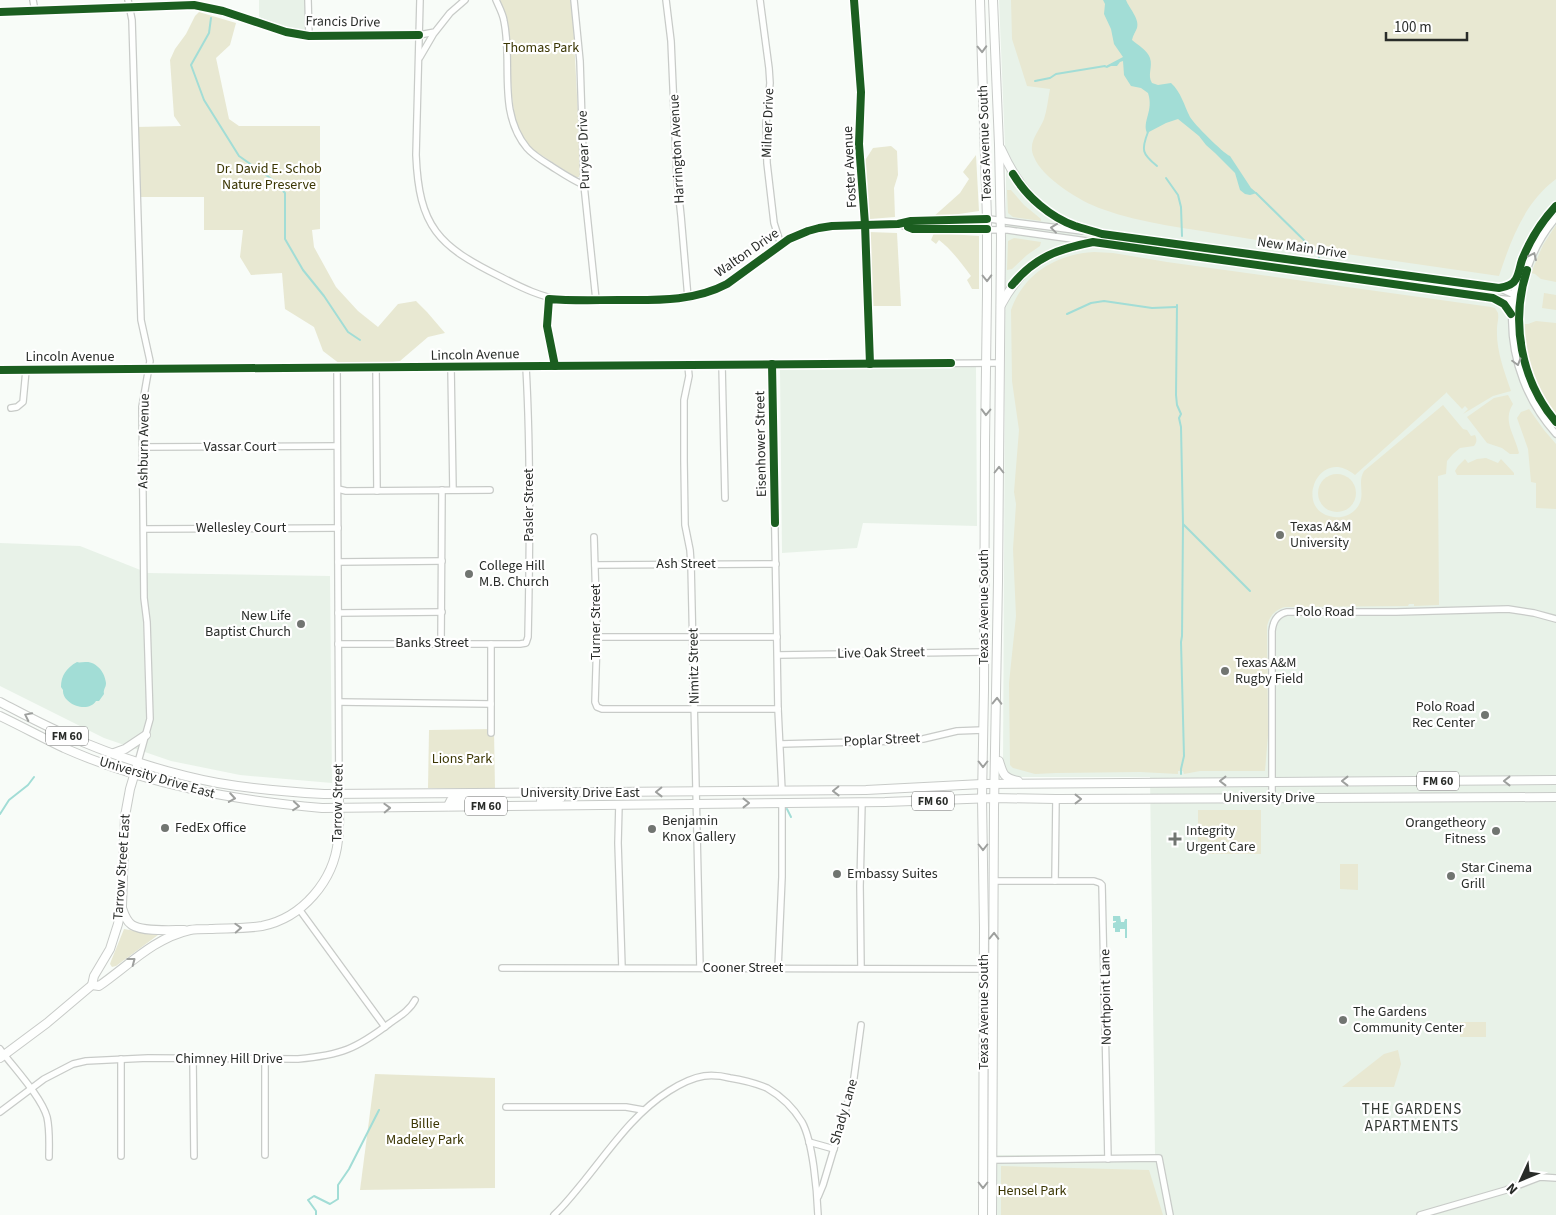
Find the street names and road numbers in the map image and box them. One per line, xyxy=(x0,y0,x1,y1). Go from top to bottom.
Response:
street label: Francis Drive xyxy=(305,11,381,33)
street label: Texas Avenue South xyxy=(973,85,997,201)
street label: Milner Drive xyxy=(757,88,779,158)
street label: Harrington Avenue xyxy=(664,94,690,204)
street label: Puryear Drive xyxy=(573,110,595,190)
street label: Foster Avenue xyxy=(838,125,862,209)
street label: Walton Drive xyxy=(711,223,783,283)
street label: New Main Drive xyxy=(1256,232,1348,264)
street label: Lincoln Avenue xyxy=(430,344,520,366)
street label: Lincoln Avenue xyxy=(26,347,114,367)
street label: Eisenhower Street xyxy=(750,391,772,497)
street label: Ashburn Avenue xyxy=(133,393,155,489)
street label: Vassar Court xyxy=(203,437,277,457)
street label: Pasler Street xyxy=(519,468,539,542)
street label: Wellesley Court xyxy=(196,518,287,538)
street label: Texas Avenue South xyxy=(974,549,994,665)
street label: Ash Street xyxy=(656,554,716,574)
street label: Turner Street xyxy=(586,583,606,660)
street label: Polo Road xyxy=(1295,602,1355,622)
street label: Nimitz Street xyxy=(683,628,705,704)
street label: Banks Street xyxy=(395,633,469,653)
street label: Live Oak Street xyxy=(837,642,925,664)
road number: FM 60 xyxy=(46,726,88,746)
street label: Poplar Street xyxy=(843,728,921,752)
street label: University Drive East xyxy=(97,752,218,804)
street label: Tarrow Street xyxy=(327,763,349,842)
road number: FM 60 xyxy=(1417,771,1459,790)
street label: University Drive East xyxy=(520,783,640,803)
street label: University Drive xyxy=(1223,788,1315,808)
road number: FM 60 xyxy=(912,791,954,810)
road number: FM 60 xyxy=(465,796,507,816)
street label: Tarrow Street East xyxy=(108,813,136,921)
street label: Northpoint Lane xyxy=(1095,949,1117,1045)
street label: Texas Avenue South xyxy=(974,954,994,1070)
street label: Cooner Street xyxy=(703,958,784,978)
street label: Chimney Hill Drive xyxy=(175,1049,283,1069)
street label: Shady Lane xyxy=(825,1077,863,1147)

